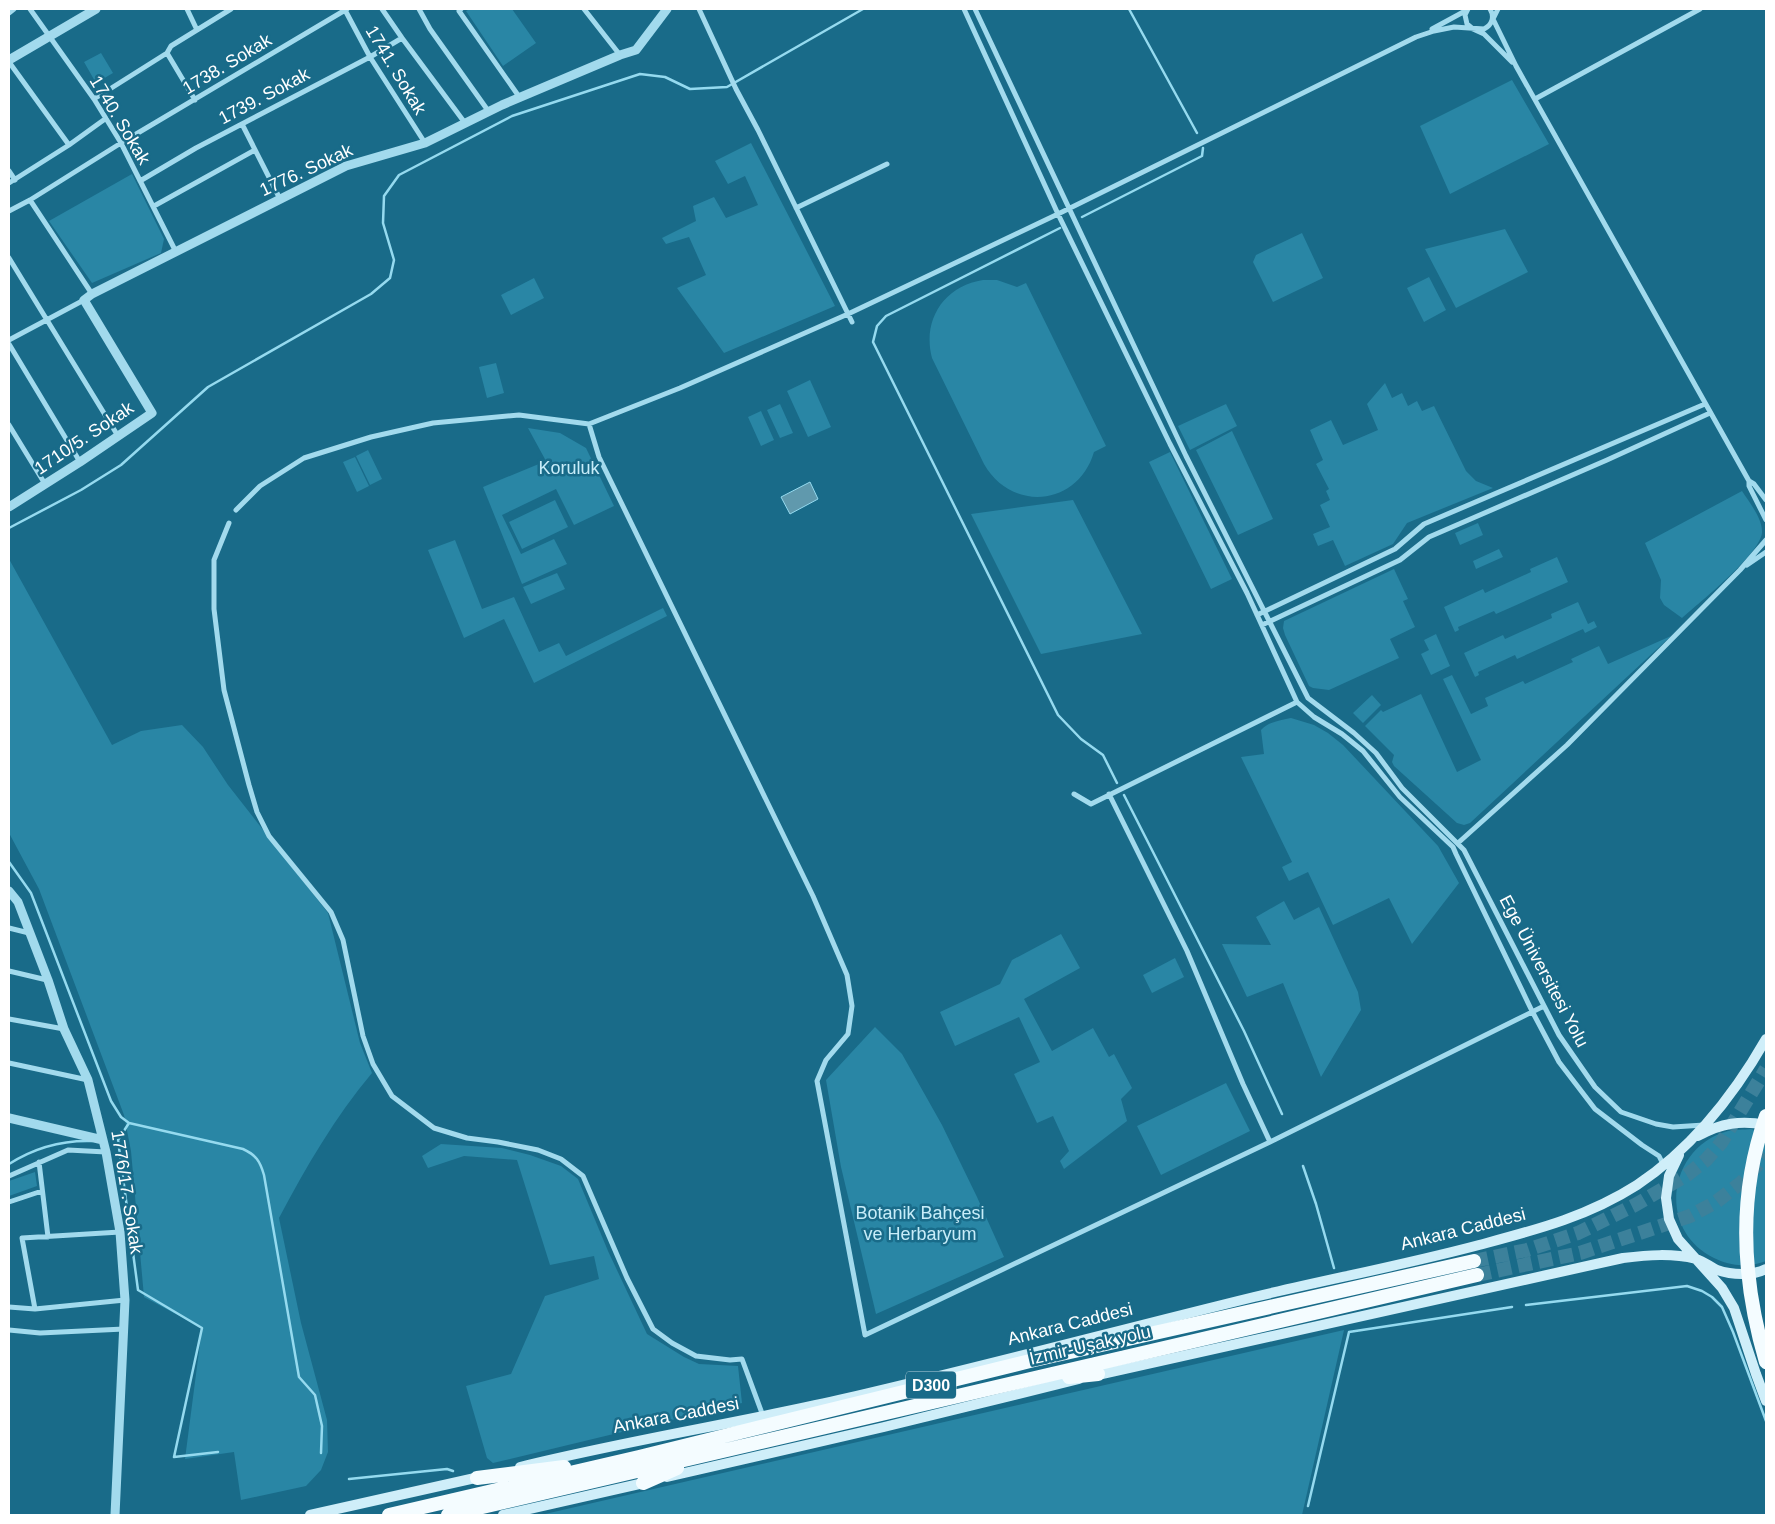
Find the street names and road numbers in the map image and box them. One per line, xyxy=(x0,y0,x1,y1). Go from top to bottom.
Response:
street label: 1741. Sokak xyxy=(362,22,431,119)
street label: 1738. Sokak xyxy=(179,29,276,98)
street label: 1739. Sokak xyxy=(215,63,314,128)
street label: 1740. Sokak xyxy=(86,72,155,169)
street label: 1776. Sokak xyxy=(256,139,356,200)
street label: 1710/5. Sokak xyxy=(31,397,138,478)
street label: Ege Üniversitesi Yolu xyxy=(1495,892,1593,1050)
street label: 1776/17. Sokak xyxy=(107,1129,147,1256)
street label: Ankara Caddesi xyxy=(1398,1204,1528,1254)
street label: Ankara Caddesi xyxy=(1005,1299,1135,1349)
street label: İzmir-Uşak yolu xyxy=(1027,1321,1153,1369)
road number: D300 xyxy=(906,1372,956,1398)
street label: Ankara Caddesi xyxy=(611,1393,741,1437)

